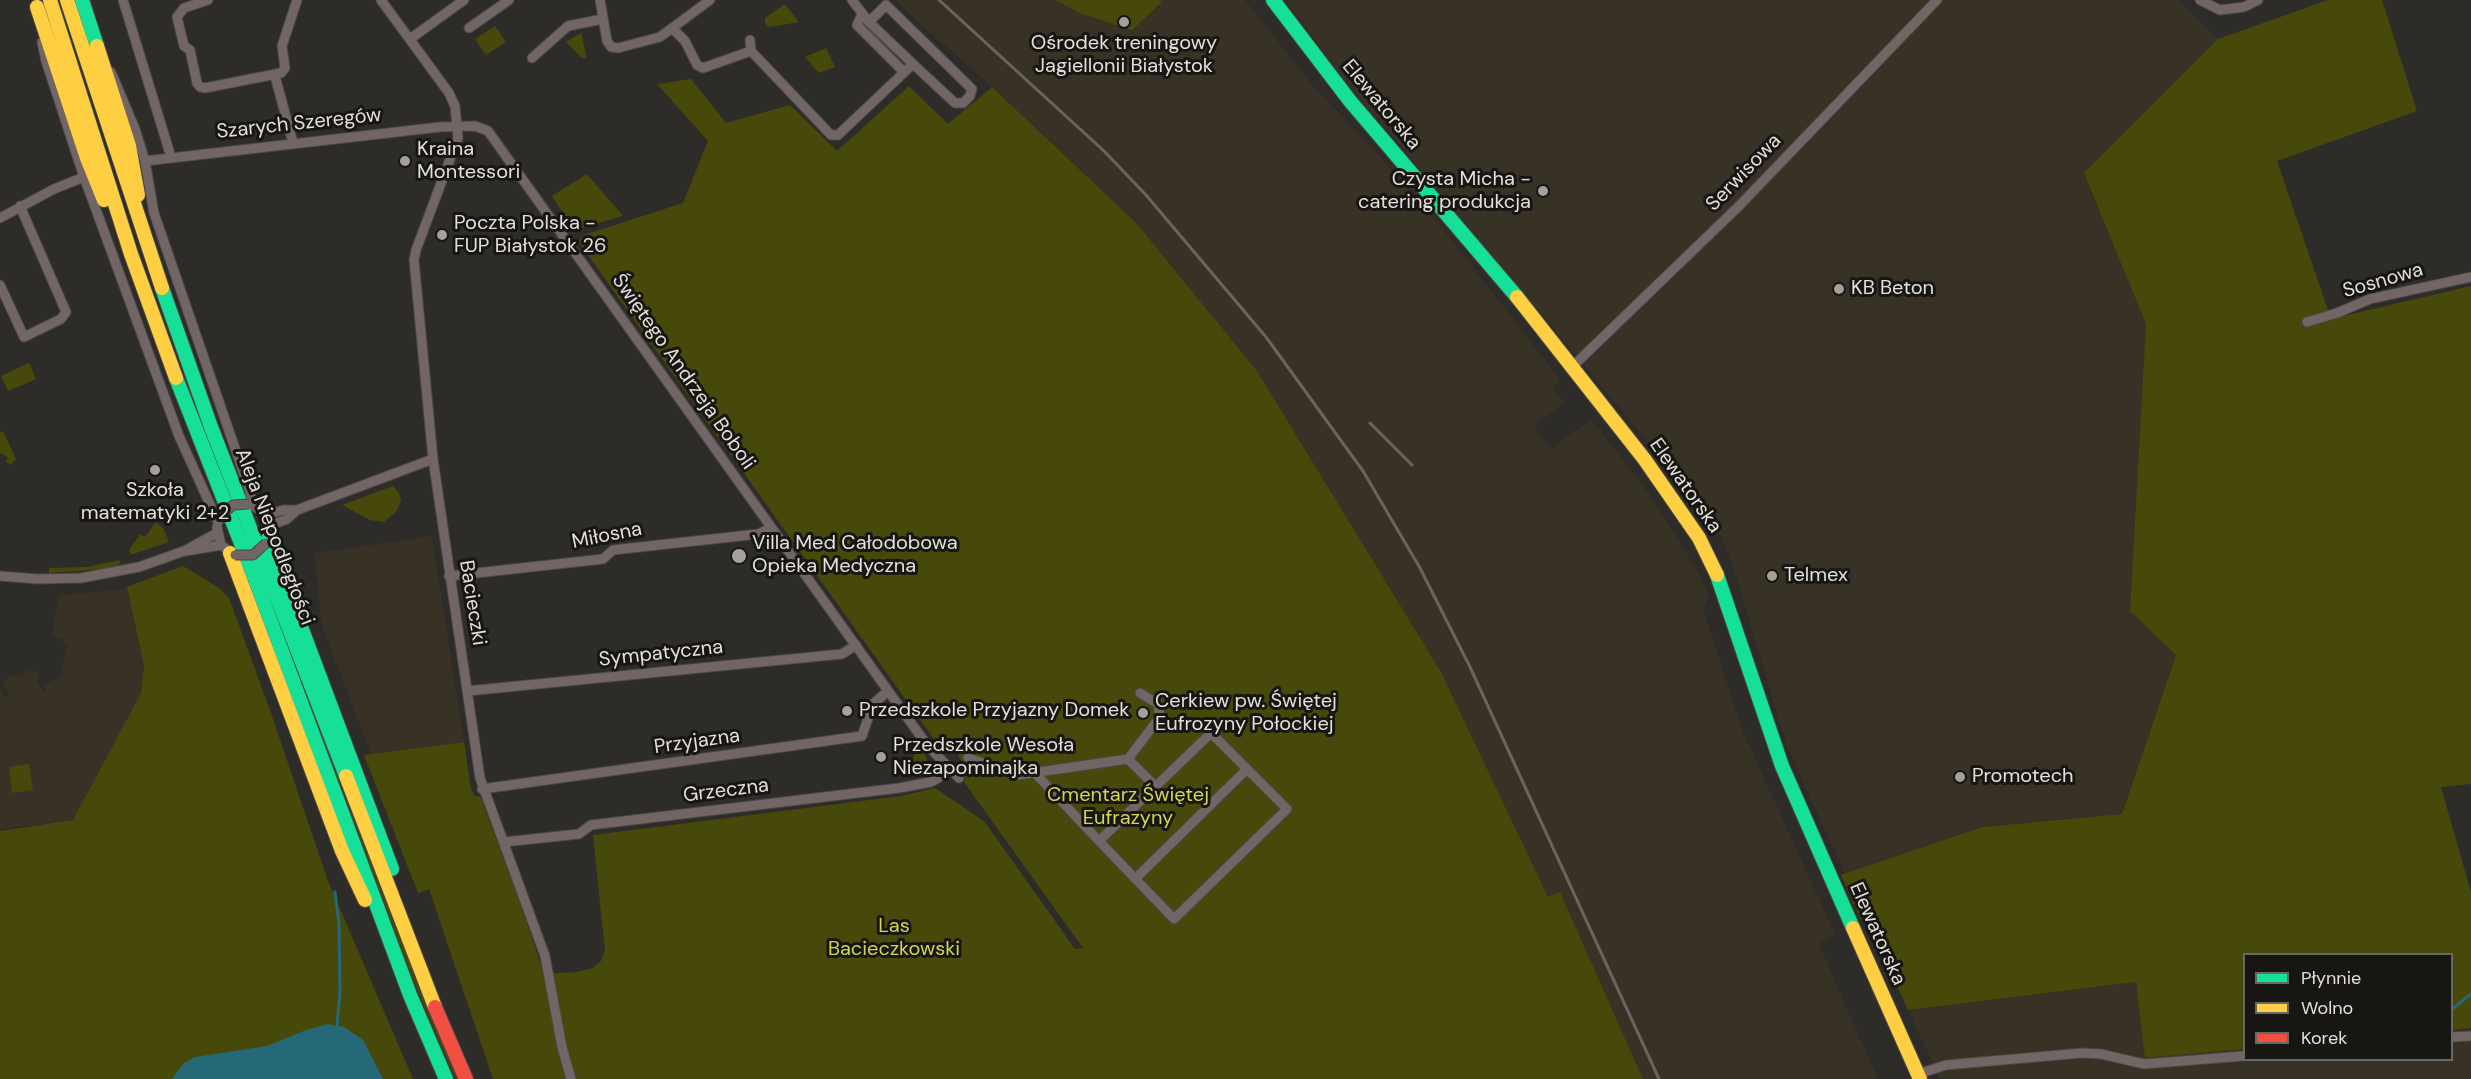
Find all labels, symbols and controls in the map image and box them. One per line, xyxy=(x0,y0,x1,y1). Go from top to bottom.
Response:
marker: Ośrodek treningowy Jagiellonii Białystok xyxy=(1117,15,1131,29)
place label: Ośrodek treningowy Jagiellonii Białystok xyxy=(1031,32,1217,79)
street label: Elewatorska xyxy=(1336,55,1426,155)
street label: Szarych Szeregów xyxy=(215,103,383,145)
street label: Serwisowa xyxy=(1701,130,1787,216)
place label: Kraina Montessori xyxy=(417,138,520,185)
marker: Kraina Montessori xyxy=(398,154,412,168)
place label: Czysta Micha - catering produkcja xyxy=(1358,168,1531,215)
marker: Czysta Micha - catering produkcja xyxy=(1536,184,1550,198)
place label: Poczta Polska - FUP Białystok 26 xyxy=(454,212,607,259)
marker: Poczta Polska - FUP Białystok 26 xyxy=(435,228,449,242)
street label: Sosnowa xyxy=(2340,258,2426,304)
street label: Świętego Andrzeja Boboli xyxy=(606,270,760,474)
place label: KB Beton xyxy=(1851,277,1934,301)
marker: KB Beton xyxy=(1832,282,1846,296)
street label: Elewatorska xyxy=(1644,434,1726,538)
street label: Aleja Niepodległości xyxy=(229,445,319,629)
marker: Szkoła matematyki 2+2 xyxy=(148,463,162,477)
place label: Szkoła matematyki 2+2 xyxy=(81,479,229,526)
street label: Miłosna xyxy=(570,517,644,555)
place label: Villa Med Całodobowa Opieka Medyczna xyxy=(752,532,958,579)
marker: Villa Med Całodobowa Opieka Medyczna xyxy=(730,547,748,565)
street label: Bacieczki xyxy=(453,559,491,647)
place label: Telmex xyxy=(1784,564,1848,588)
marker: Telmex xyxy=(1765,569,1779,583)
street label: Sympatyczna xyxy=(598,636,724,672)
place label: Cerkiew pw. Świętej Eufrozyny Połockiej xyxy=(1155,690,1337,737)
place label: Przedszkole Przyjazny Domek xyxy=(859,699,1129,723)
marker: Przedszkole Przyjazny Domek xyxy=(840,704,854,718)
marker: Cerkiew pw. Świętej Eufrozyny Połockiej xyxy=(1136,706,1150,720)
street label: Przyjazna xyxy=(652,724,742,760)
place label: Przedszkole Wesoła Niezapominajka xyxy=(893,734,1074,781)
marker: Przedszkole Wesoła Niezapominajka xyxy=(874,750,888,764)
place label: Promotech xyxy=(1972,765,2074,789)
marker: Promotech xyxy=(1953,770,1967,784)
street label: Grzeczna xyxy=(682,774,770,808)
park label: Cmentarz Świętej Eufrazyny xyxy=(1047,784,1209,831)
street label: Elewatorska xyxy=(1844,879,1910,989)
park label: Las Bacieczkowski xyxy=(828,915,960,962)
legend xyxy=(2243,953,2453,1061)
text: Płynnie xyxy=(2301,966,2361,990)
text: Wolno xyxy=(2301,996,2353,1020)
text: Korek xyxy=(2301,1026,2347,1050)

